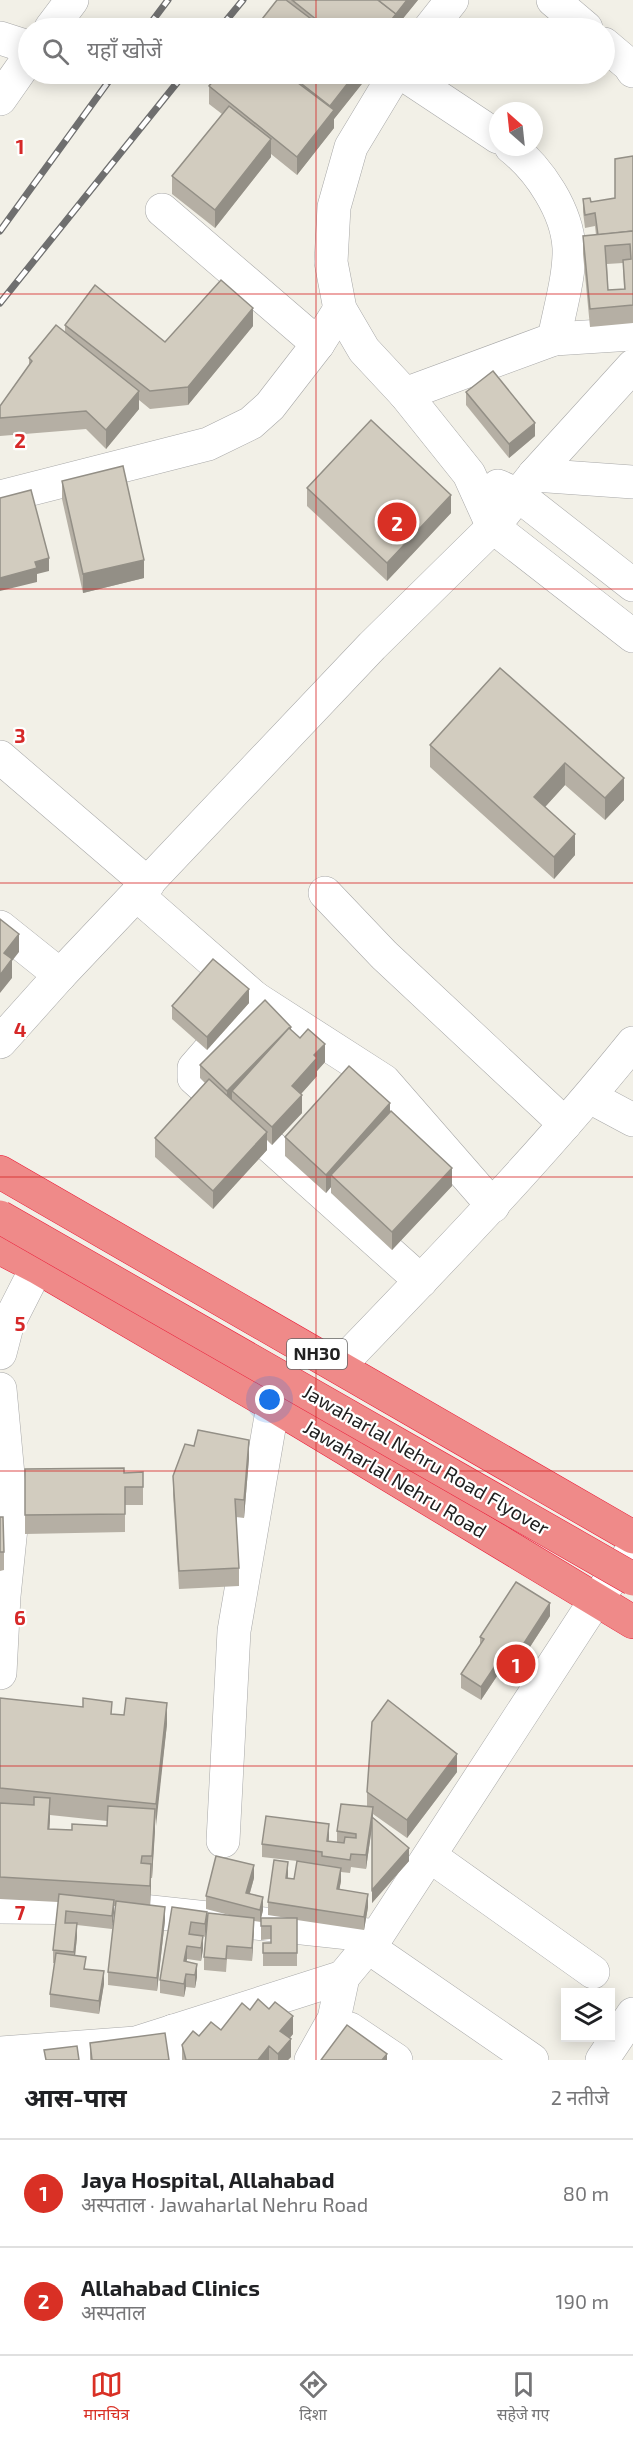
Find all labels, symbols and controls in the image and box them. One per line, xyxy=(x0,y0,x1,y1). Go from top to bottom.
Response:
search box xyxy=(18,18,615,84)
icon: search xyxy=(39,35,72,68)
text: यहाँ खोजें xyxy=(87,36,162,62)
north arrow xyxy=(489,102,543,156)
text: 1 xyxy=(16,134,24,158)
text: 2 xyxy=(14,428,26,452)
pin: 2 xyxy=(378,500,416,544)
text: 3 xyxy=(14,723,26,747)
text: 4 xyxy=(14,1017,27,1041)
text: 5 xyxy=(14,1311,26,1335)
road number: NH30 xyxy=(287,1339,347,1369)
street label: Jawaharlal Nehru Road Flyover xyxy=(298,1379,554,1541)
your location xyxy=(255,1385,284,1414)
street label: Jawaharlal Nehru Road xyxy=(299,1415,491,1543)
text: 6 xyxy=(14,1605,26,1629)
pin: 1 xyxy=(496,1642,536,1686)
text: 7 xyxy=(15,1900,26,1924)
map controls xyxy=(561,1988,615,2042)
button: layers xyxy=(561,1988,615,2042)
text: आस-पास xyxy=(24,2081,127,2112)
text: 2 नतीजे xyxy=(551,2085,609,2109)
text: Jaya Hospital, Allahabad xyxy=(81,2166,335,2192)
text: 1 xyxy=(39,2181,48,2205)
text: 80 m xyxy=(563,2181,609,2205)
text: अस्पताल · Jawaharlal Nehru Road xyxy=(81,2192,368,2216)
text: Allahabad Clinics xyxy=(81,2274,260,2300)
text: 2 xyxy=(38,2289,49,2313)
text: 190 m xyxy=(556,2289,609,2313)
text: अस्पताल xyxy=(81,2300,146,2324)
tab: मानचित्र xyxy=(84,2368,129,2427)
tab: दिशा xyxy=(297,2368,330,2427)
tab: सहेजे गए xyxy=(497,2368,549,2427)

